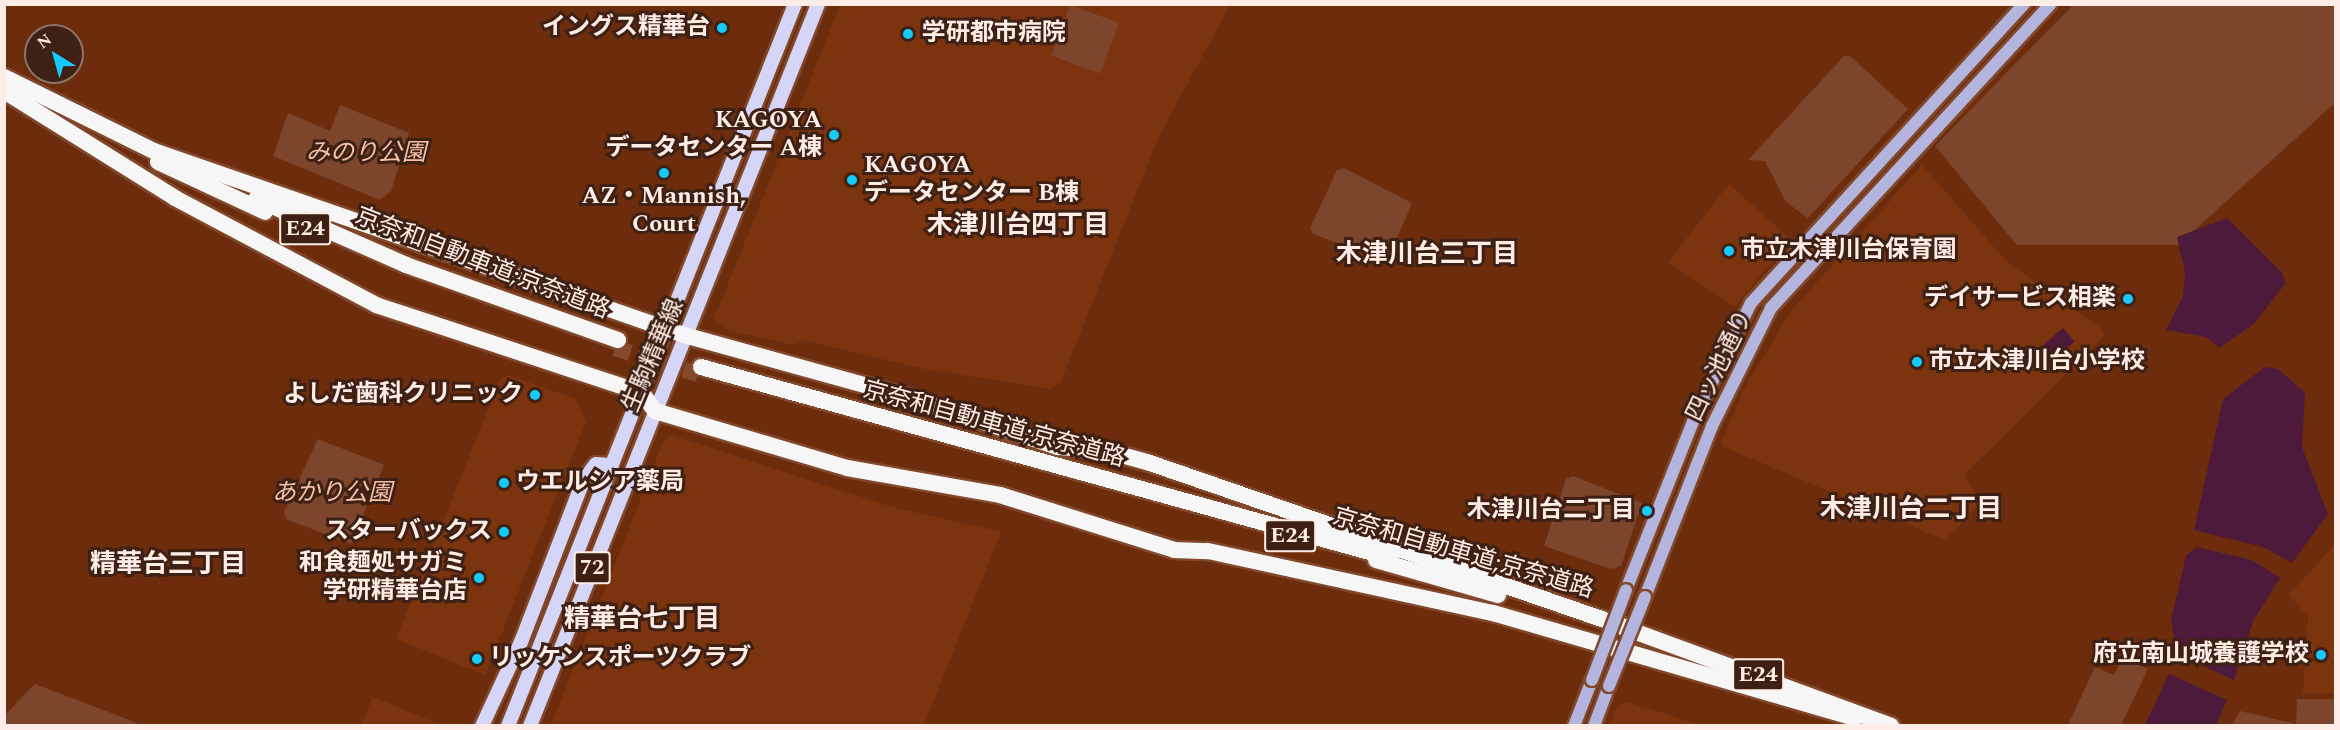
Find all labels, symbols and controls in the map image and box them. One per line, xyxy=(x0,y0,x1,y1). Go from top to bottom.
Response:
place label: イングス精華台 xyxy=(542,14,710,42)
place label: 学研都市病院 xyxy=(922,20,1066,48)
marker: イングス精華台 xyxy=(715,21,729,35)
north arrow xyxy=(24,24,84,84)
marker: 学研都市病院 xyxy=(899,25,917,43)
text: N xyxy=(32,28,57,55)
place label: KAGOYA データセンター A棟 xyxy=(605,107,822,163)
marker: KAGOYA データセンター A棟 xyxy=(827,128,841,142)
park label: みのり公園 xyxy=(306,140,426,168)
place label: KAGOYA データセンター B棟 xyxy=(864,152,1079,208)
marker: AZ・Mannish, Court xyxy=(657,166,671,180)
marker: KAGOYA データセンター B棟 xyxy=(845,173,859,187)
place label: AZ・Mannish, Court xyxy=(582,183,746,239)
street label: 京奈和自動車道;京奈道路 xyxy=(351,202,613,326)
road number: E24 xyxy=(278,210,332,248)
district label: 木津川台四丁目 xyxy=(927,210,1109,242)
place label: 市立木津川台保育園 xyxy=(1741,237,1957,265)
district label: 木津川台三丁目 xyxy=(1336,239,1518,271)
marker: 市立木津川台保育園 xyxy=(1722,244,1736,258)
place label: デイサービス相楽 xyxy=(1924,285,2116,313)
marker: デイサービス相楽 xyxy=(2121,292,2135,306)
street label: 生駒精華線 xyxy=(617,295,691,417)
street label: 四ッ池通り xyxy=(1681,306,1759,426)
place label: 市立木津川台小学校 xyxy=(1929,348,2145,376)
marker: 市立木津川台小学校 xyxy=(1910,355,1924,369)
street label: 京奈和自動車道;京奈道路 xyxy=(860,376,1128,474)
place label: よしだ歯科クリニック xyxy=(283,381,523,409)
marker: よしだ歯科クリニック xyxy=(528,388,542,402)
place label: ウエルシア薬局 xyxy=(516,469,684,497)
marker: ウエルシア薬局 xyxy=(497,476,511,490)
park label: あかり公園 xyxy=(272,480,392,508)
district label: 木津川台二丁目 xyxy=(1820,494,2002,526)
place label: 木津川台二丁目 xyxy=(1467,497,1635,525)
street label: 京奈和自動車道;京奈道路 xyxy=(1329,503,1597,605)
marker: 木津川台二丁目 xyxy=(1640,504,1654,518)
road number: E24 xyxy=(1263,517,1317,555)
place label: スターバックス xyxy=(324,518,492,546)
marker: スターバックス xyxy=(497,525,511,539)
district label: 精華台三丁目 xyxy=(90,549,246,581)
road number: 72 xyxy=(572,549,612,587)
place label: 和食麺処サガミ 学研精華台店 xyxy=(299,550,467,606)
marker: 和食麺処サガミ 学研精華台店 xyxy=(472,571,486,585)
district label: 精華台七丁目 xyxy=(564,604,720,636)
place label: 府立南山城養護学校 xyxy=(2093,641,2309,669)
place label: リッケンスポーツクラブ xyxy=(489,645,753,673)
marker: 府立南山城養護学校 xyxy=(2314,648,2328,662)
marker: リッケンスポーツクラブ xyxy=(470,652,484,666)
road number: E24 xyxy=(1731,656,1785,694)

